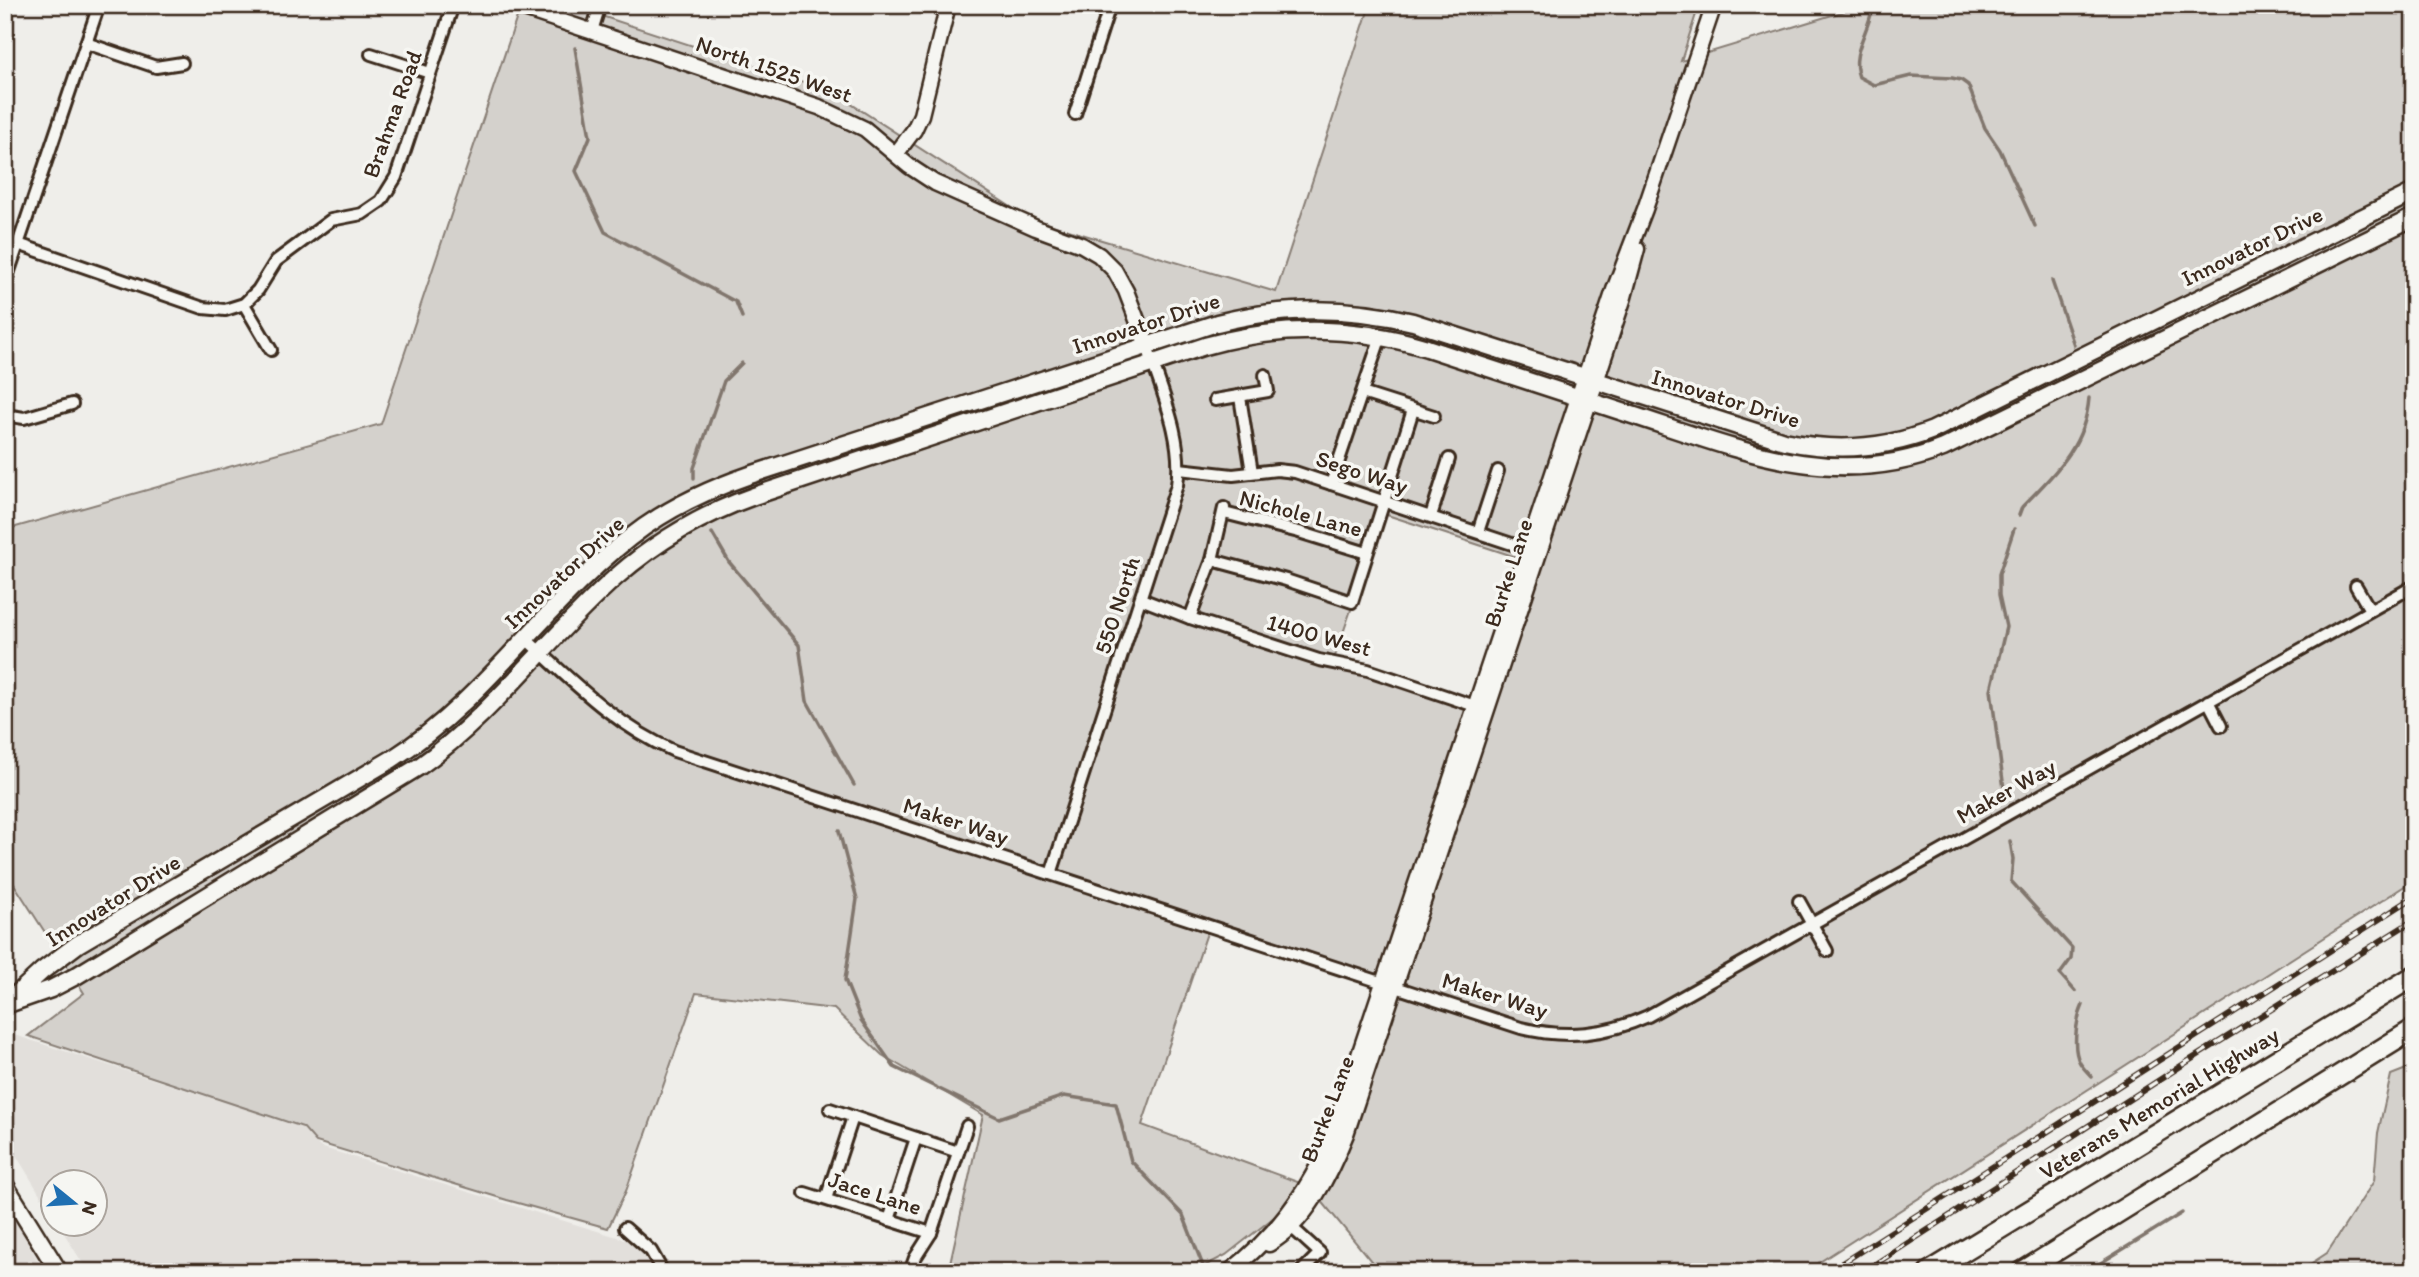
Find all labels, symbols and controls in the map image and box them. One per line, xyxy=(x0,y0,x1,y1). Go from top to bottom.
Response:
street label: North 1525 West xyxy=(692,29,856,109)
street label: Brahma Road xyxy=(356,46,428,182)
street label: Innovator Drive xyxy=(2177,200,2327,292)
street label: Innovator Drive xyxy=(1069,286,1223,360)
street label: Innovator Drive xyxy=(1648,362,1804,434)
street label: Sego Way xyxy=(1313,444,1412,500)
street label: Nichole Lane xyxy=(1237,483,1365,543)
street label: Innovator Drive xyxy=(498,509,630,635)
street label: Burke Lane xyxy=(1477,515,1539,631)
street label: 550 North xyxy=(1088,553,1146,657)
street label: 1400 West xyxy=(1264,608,1375,662)
street label: Maker Way xyxy=(1951,752,2061,830)
street label: Maker Way xyxy=(900,791,1012,851)
street label: Innovator Drive xyxy=(40,847,186,953)
street label: Maker Way xyxy=(1439,966,1551,1024)
street label: Veterans Memorial Highway xyxy=(2034,1020,2284,1186)
street label: Burke Lane xyxy=(1294,1052,1360,1166)
street label: Jace Lane xyxy=(825,1165,925,1221)
north arrow xyxy=(38,1168,108,1238)
text: N xyxy=(77,1198,103,1218)

